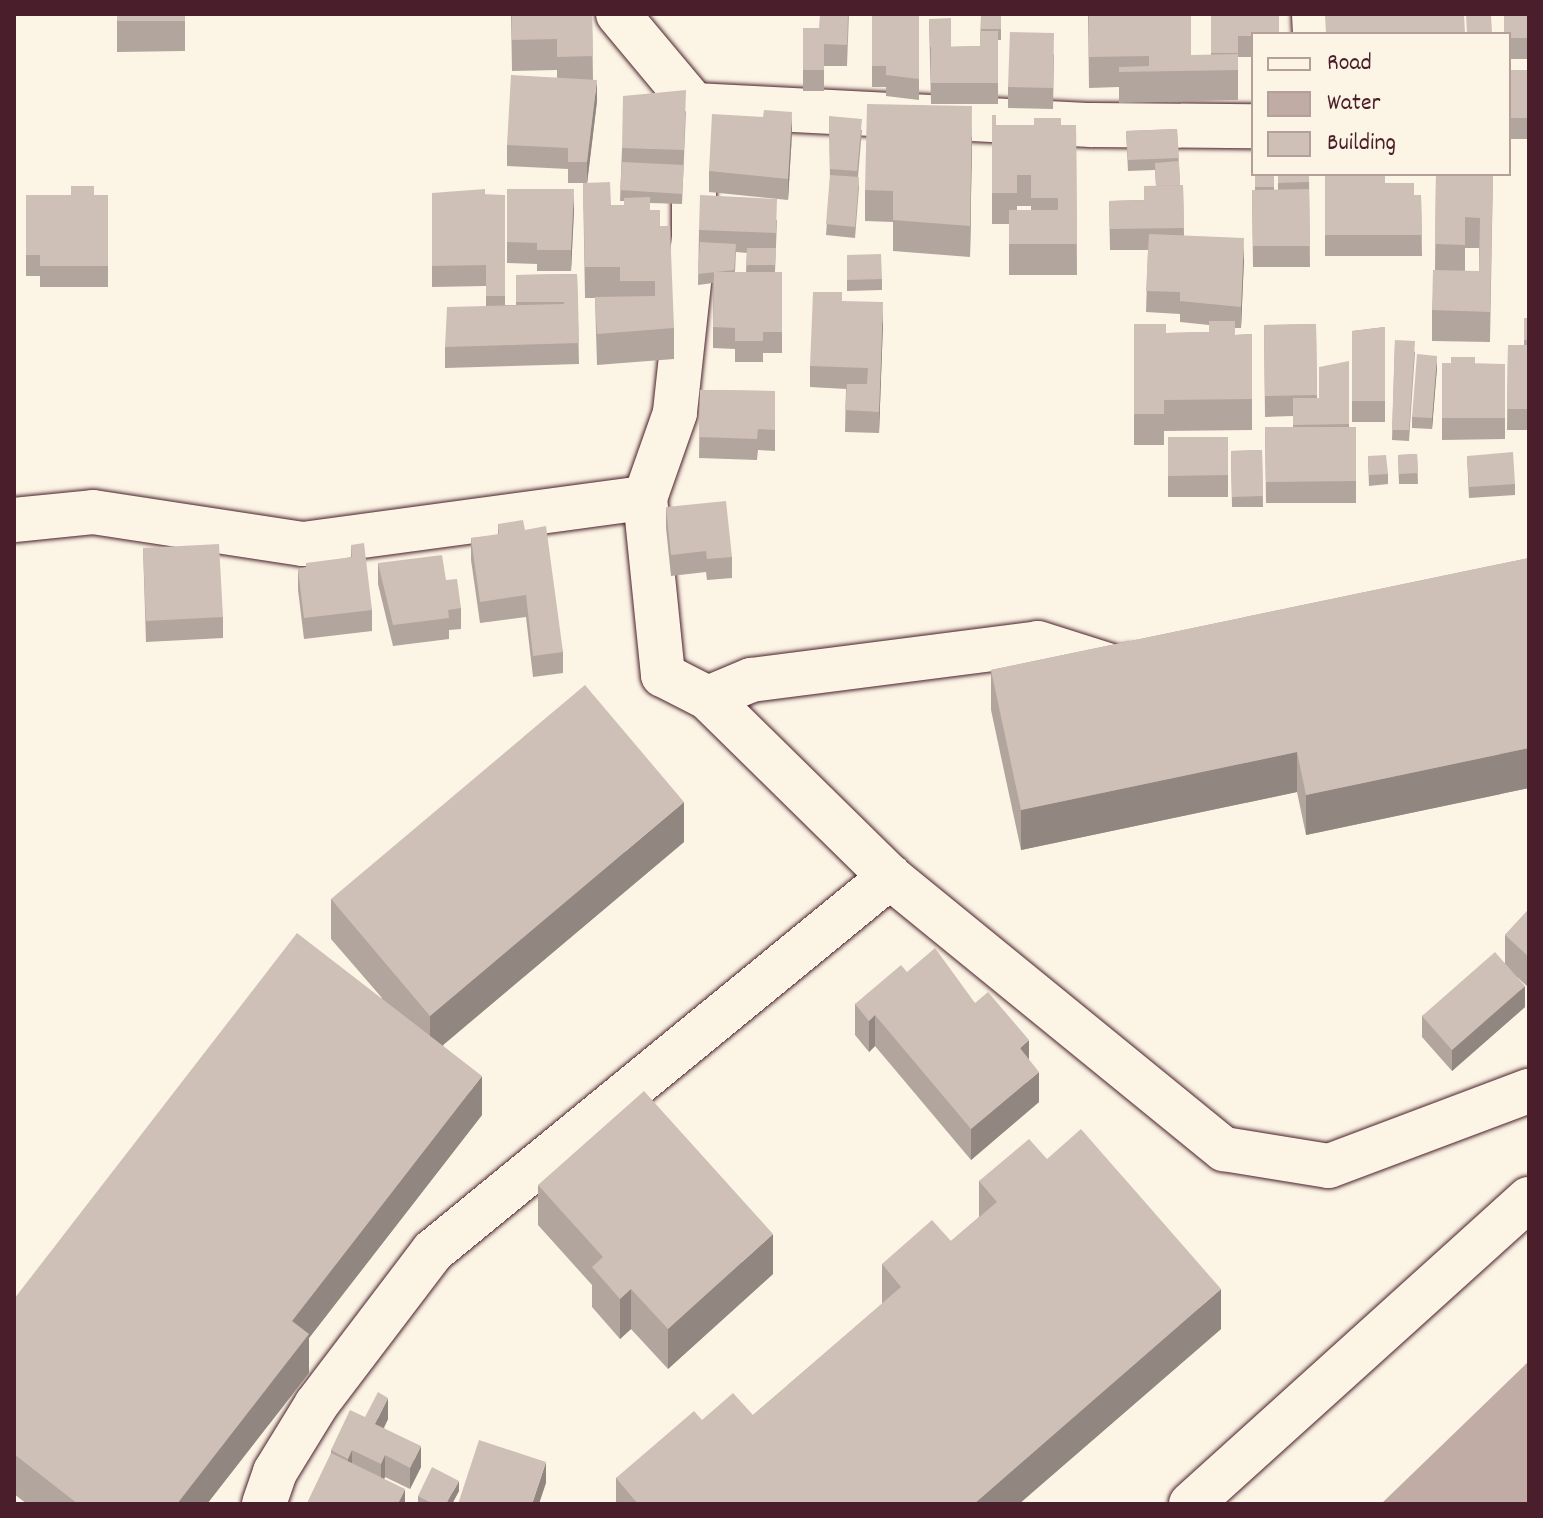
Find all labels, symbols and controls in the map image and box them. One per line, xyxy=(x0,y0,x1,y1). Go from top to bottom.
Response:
legend xyxy=(1251,32,1511,176)
text: Road xyxy=(1327,47,1372,81)
text: Water xyxy=(1327,87,1380,121)
text: Building xyxy=(1327,127,1396,161)

